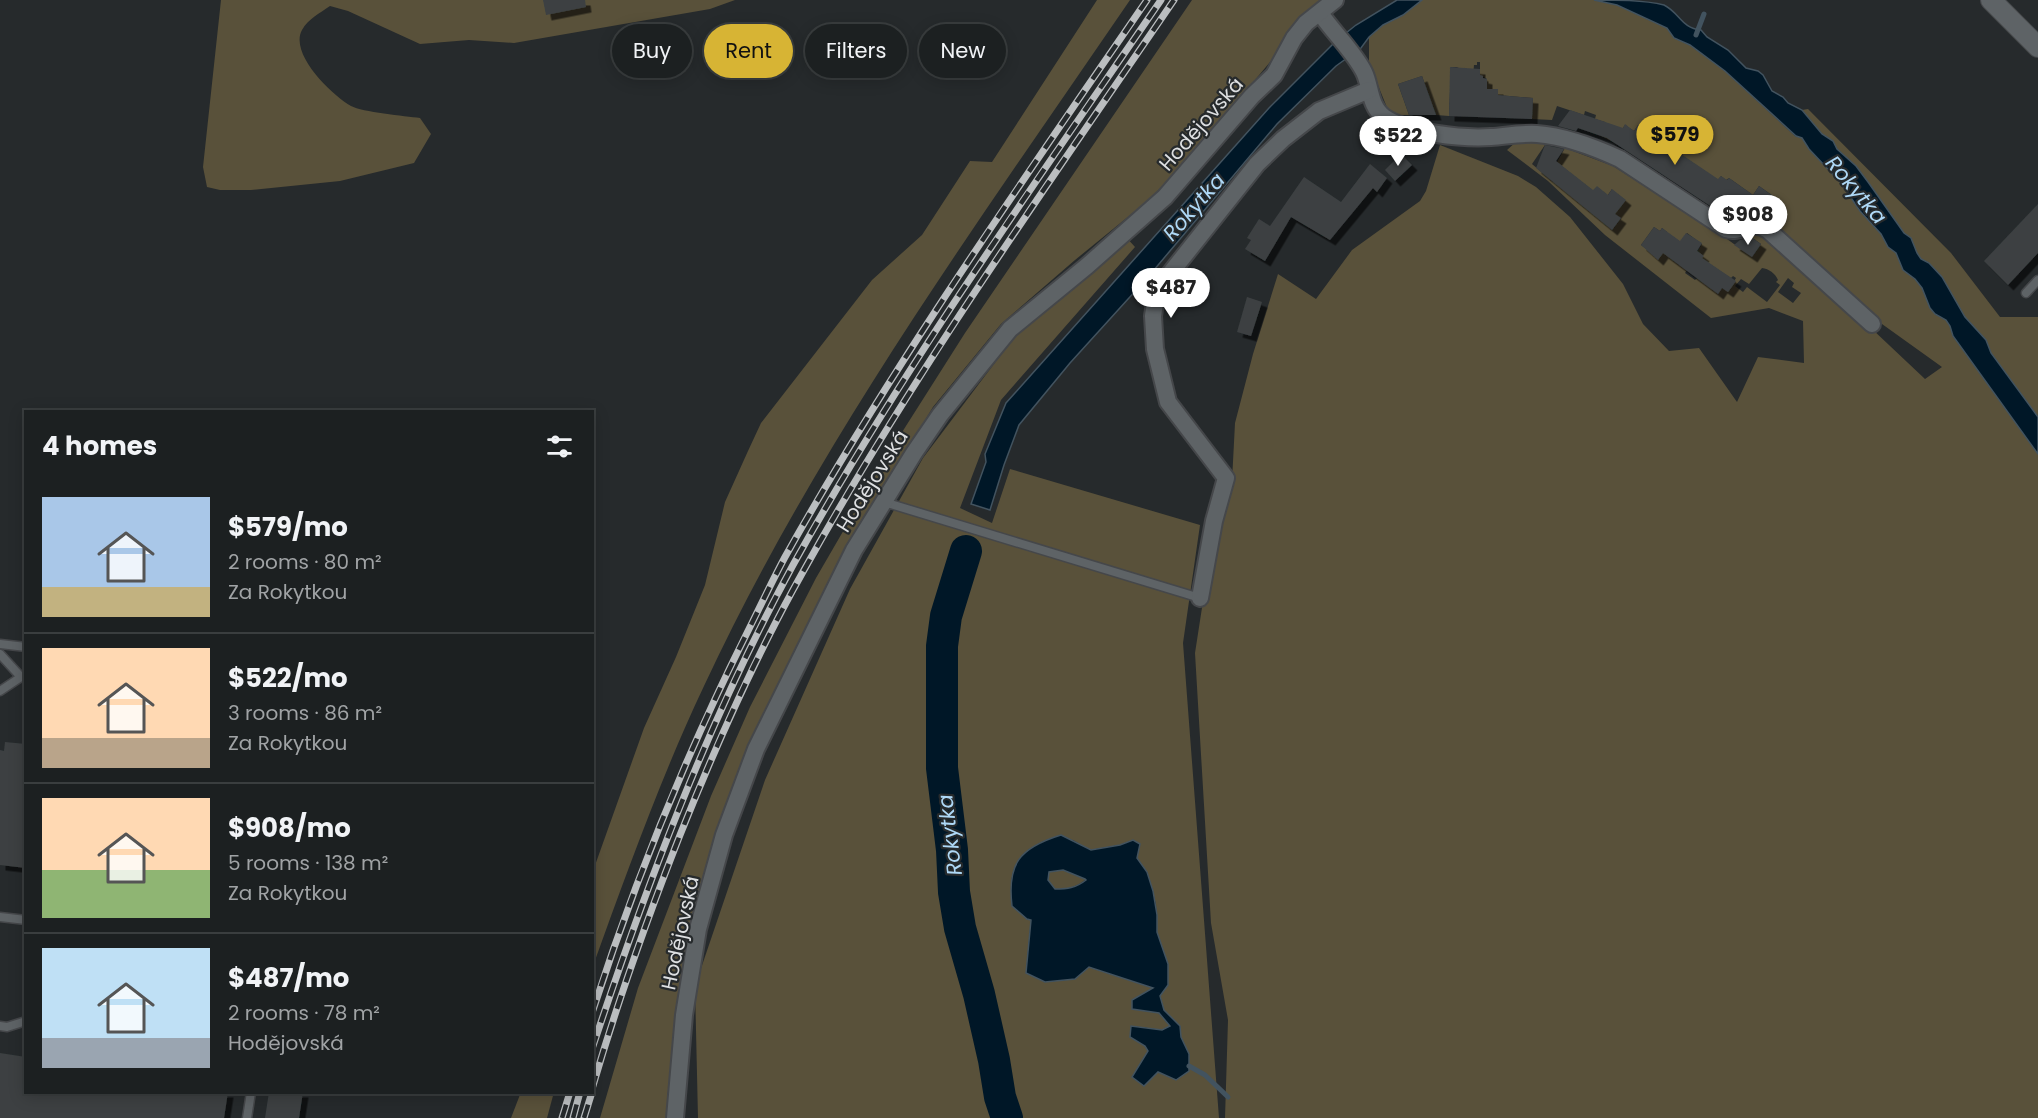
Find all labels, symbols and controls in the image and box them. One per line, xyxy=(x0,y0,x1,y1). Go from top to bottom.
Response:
chip: Buy xyxy=(612,24,692,78)
chip: Rent xyxy=(704,24,793,78)
chip: Filters xyxy=(805,24,907,78)
chip: New xyxy=(919,24,1006,78)
street label: Hodějovská xyxy=(1152,71,1250,177)
pin: $579 xyxy=(1639,115,1711,166)
pin: $522 xyxy=(1362,116,1434,167)
text: $579 xyxy=(1650,120,1700,148)
text: $522 xyxy=(1374,121,1423,149)
water label: Rokytka xyxy=(1819,149,1894,230)
water label: Rokytka xyxy=(1156,166,1231,247)
pin: $908 xyxy=(1712,195,1784,246)
text: $908 xyxy=(1722,200,1774,228)
pin: $487 xyxy=(1135,268,1207,319)
text: $487 xyxy=(1146,273,1196,301)
street label: Hodějovská xyxy=(829,424,915,538)
text: 4 homes xyxy=(42,428,157,464)
icon: filters xyxy=(543,430,576,463)
text: $579/mo xyxy=(228,509,348,545)
icon: home xyxy=(90,521,162,593)
text: 2 rooms · 80 m² xyxy=(228,548,382,576)
text: Za Rokytkou xyxy=(228,578,347,606)
text: $522/mo xyxy=(228,660,348,696)
icon: home xyxy=(90,672,162,744)
text: 3 rooms · 86 m² xyxy=(228,699,382,727)
text: Za Rokytkou xyxy=(228,729,347,757)
water label: Rokytka xyxy=(930,793,969,877)
text: $908/mo xyxy=(228,810,351,846)
icon: home xyxy=(90,822,162,894)
text: 5 rooms · 138 m² xyxy=(228,849,388,877)
street label: Hodějovská xyxy=(654,873,706,993)
text: Za Rokytkou xyxy=(228,879,347,907)
text: $487/mo xyxy=(228,960,349,996)
icon: home xyxy=(90,972,162,1044)
text: 2 rooms · 78 m² xyxy=(228,999,380,1027)
text: Hodějovská xyxy=(228,1029,344,1057)

